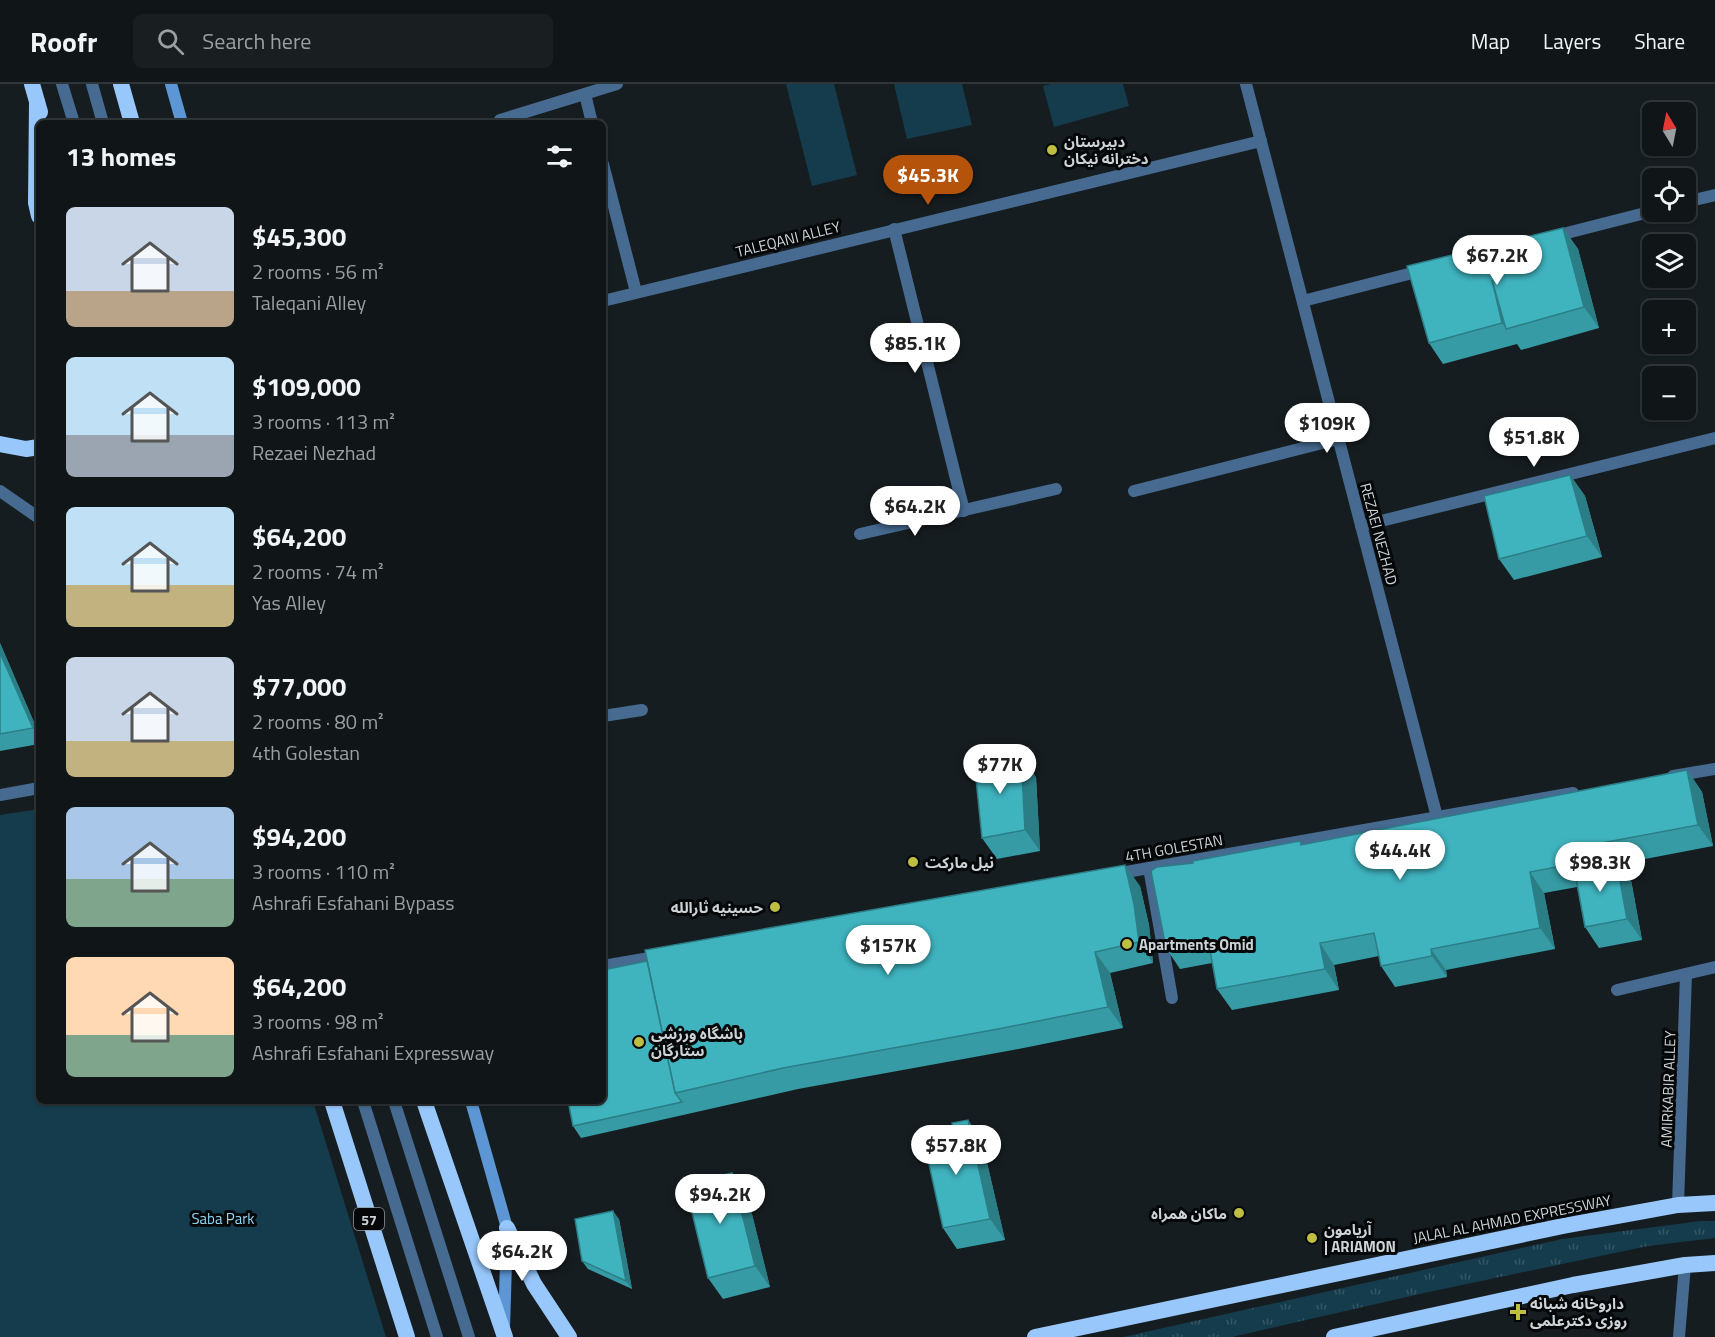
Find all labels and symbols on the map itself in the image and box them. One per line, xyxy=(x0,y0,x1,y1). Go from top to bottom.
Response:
north arrow xyxy=(1642,102,1696,156)
place label: دبیرستان دخترانه نیکان xyxy=(1064,130,1149,170)
marker: دبیرستان دخترانه نیکان xyxy=(1045,143,1059,157)
pin: $45.3K xyxy=(879,155,977,206)
street label: TALEQANI ALLEY xyxy=(733,215,843,263)
pin: $67.2K xyxy=(1448,235,1546,286)
pin: $85.1K xyxy=(866,323,964,374)
pin: $109K xyxy=(1285,403,1369,454)
pin: $51.8K xyxy=(1485,417,1583,468)
street label: REZAEI NEZHAD xyxy=(1354,480,1404,588)
pin: $64.2K xyxy=(866,486,964,537)
pin: $77K xyxy=(964,744,1036,795)
street label: 4TH GOLESTAN xyxy=(1123,828,1225,868)
pin: $44.4K xyxy=(1351,830,1449,881)
pin: $98.3K xyxy=(1551,842,1649,893)
place label: نیل مارکت xyxy=(925,851,994,874)
marker: نیل مارکت xyxy=(906,855,920,869)
place label: حسینیه ثارالله xyxy=(671,896,764,919)
marker: حسینیه ثارالله xyxy=(768,900,782,914)
pin: $157K xyxy=(846,925,930,976)
place label: Apartments Omid xyxy=(1139,933,1254,956)
marker: Apartments Omid xyxy=(1120,937,1134,951)
place label: باشگاه ورزشی ستارگان xyxy=(651,1022,743,1062)
street label: AMIRKABIR ALLEY xyxy=(1654,1030,1682,1148)
marker: باشگاه ورزشی ستارگان xyxy=(632,1035,646,1049)
pin: $57.8K xyxy=(907,1125,1005,1176)
pin: $94.2K xyxy=(671,1174,769,1225)
street label: JALAL AL AHMAD EXPRESSWAY xyxy=(1411,1188,1613,1250)
place label: ماکان همراه xyxy=(1151,1202,1227,1225)
marker: ماکان همراه xyxy=(1232,1206,1246,1220)
park label: Saba Park xyxy=(191,1207,255,1230)
road number: 57 xyxy=(354,1208,384,1230)
place label: آریامون | ARIAMON xyxy=(1324,1218,1396,1258)
pin: $64.2K xyxy=(473,1231,571,1282)
marker: آریامون | ARIAMON xyxy=(1305,1231,1319,1245)
place label: داروخانه شبانه روزی دکترعلمی xyxy=(1530,1292,1627,1332)
marker: داروخانه شبانه روزی دکترعلمی xyxy=(1511,1305,1525,1319)

